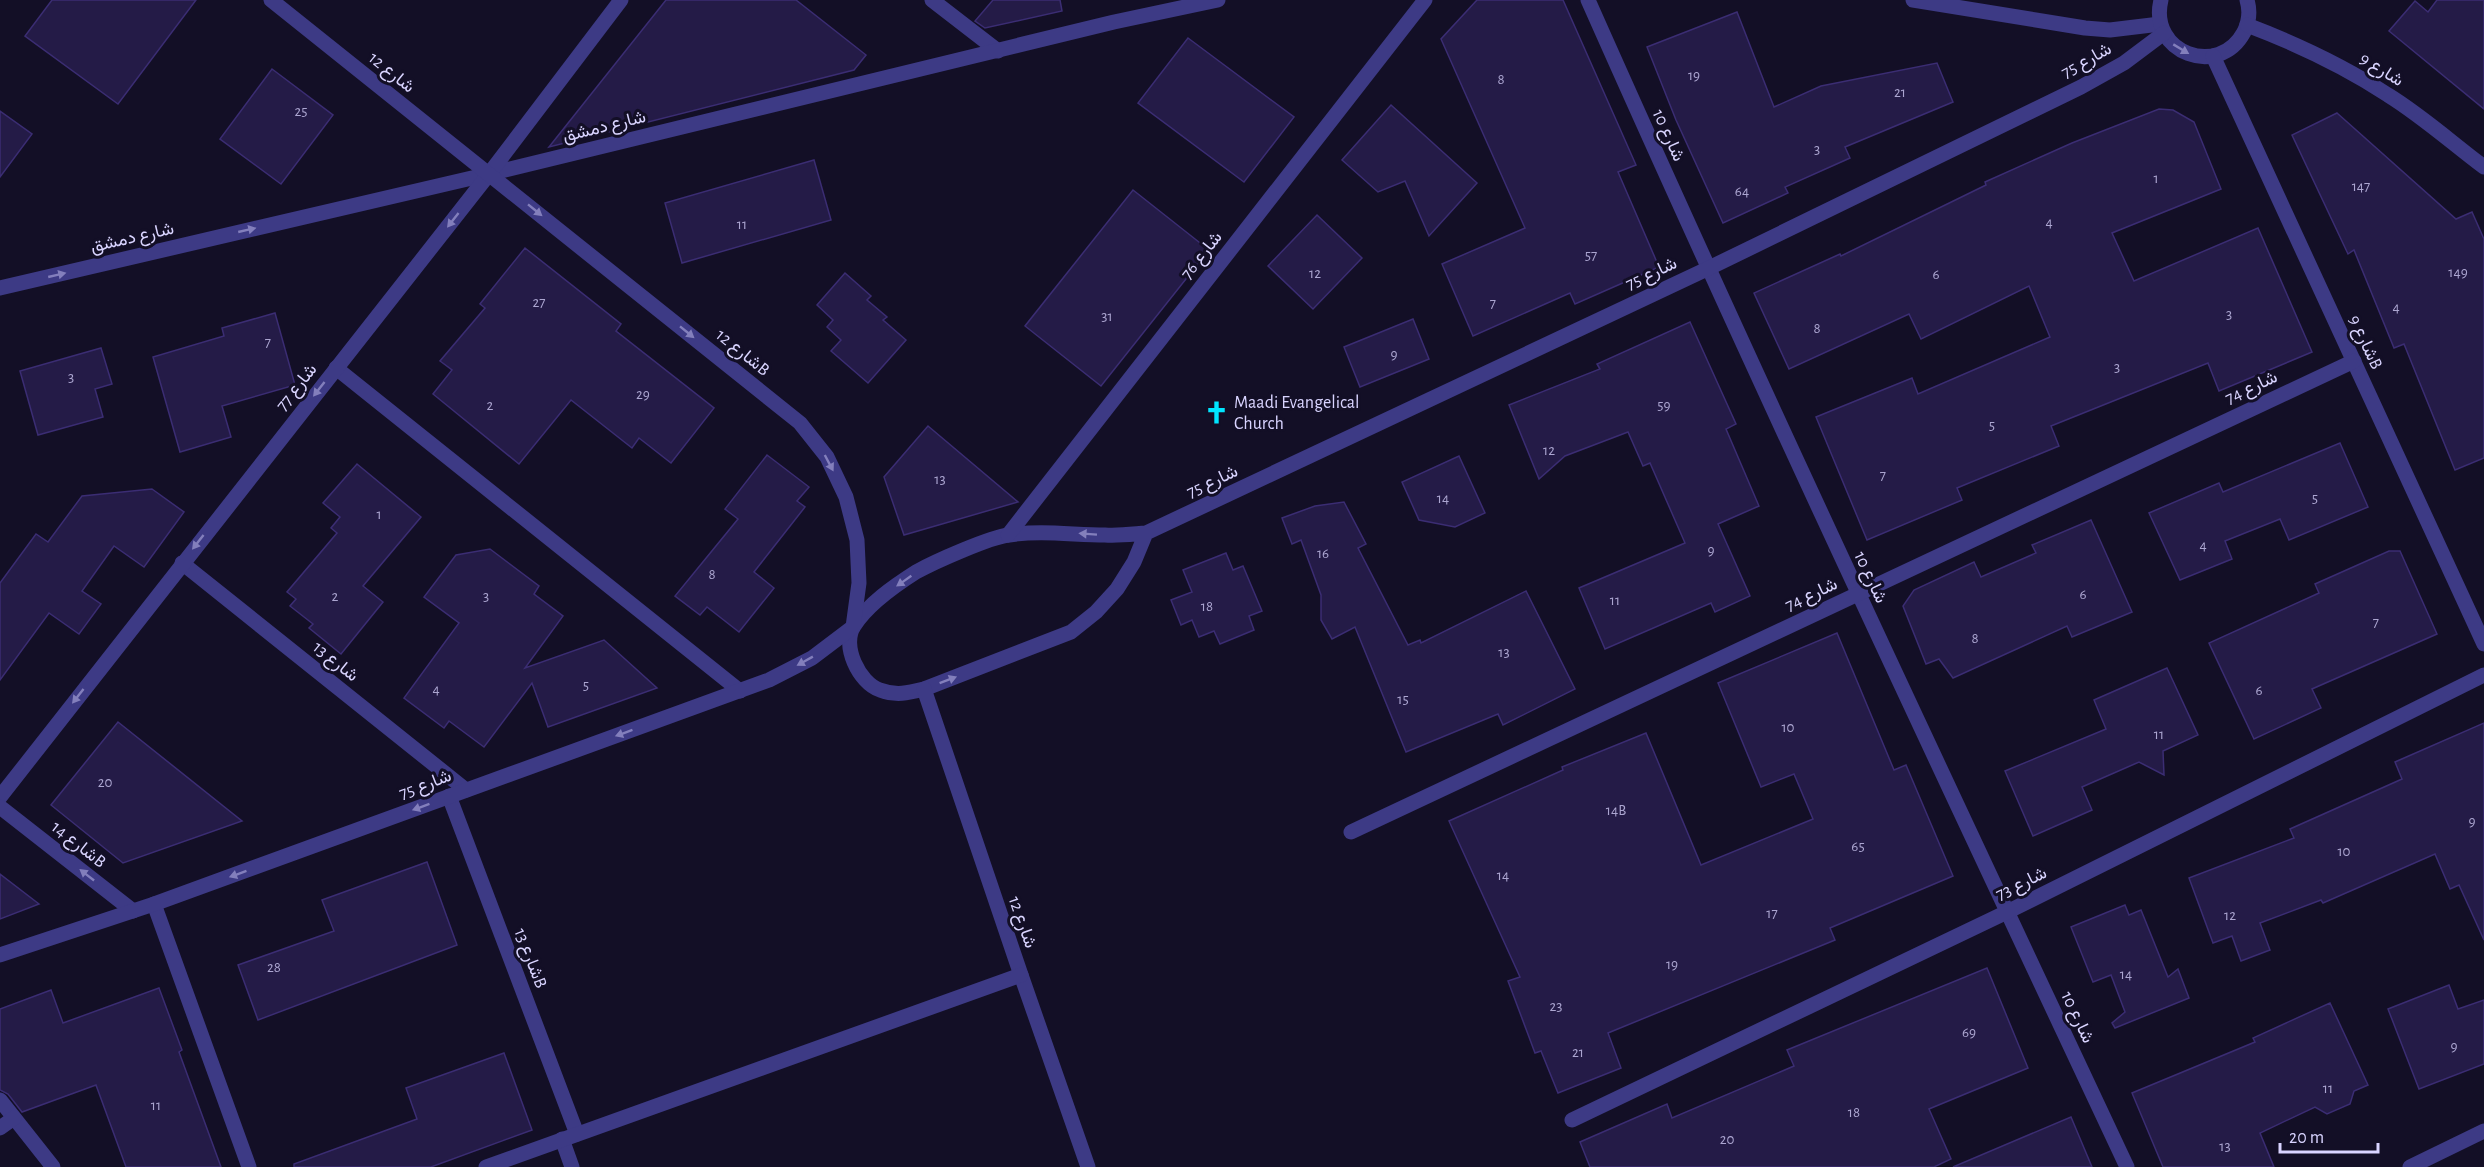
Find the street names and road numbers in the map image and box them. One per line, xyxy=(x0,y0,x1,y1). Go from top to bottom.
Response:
street label: شارع 75 xyxy=(2058,40,2116,84)
street label: شارع 12 xyxy=(364,49,418,98)
street label: شارع 9 xyxy=(2355,50,2406,92)
street label: شارع 10 xyxy=(1647,107,1687,165)
street label: شارع دمشق xyxy=(561,108,648,148)
street label: شارع دمشق xyxy=(89,220,176,258)
street label: شارع 76 xyxy=(1178,228,1227,284)
street label: شارع 75 xyxy=(1623,254,1681,295)
street label: شارع 9B xyxy=(2343,313,2385,373)
street label: شارع 12B xyxy=(711,326,773,381)
street label: شارع 77 xyxy=(273,361,322,416)
street label: شارع 74 xyxy=(2223,368,2281,410)
street label: شارع 75 xyxy=(1184,462,1242,503)
street label: شارع 10 xyxy=(1849,549,1890,607)
street label: شارع 74 xyxy=(1783,575,1841,617)
street label: شارع 13 xyxy=(308,638,362,687)
street label: شارع 75 xyxy=(397,767,455,805)
street label: شارع 14B xyxy=(47,818,109,873)
street label: شارع 73 xyxy=(1993,864,2051,906)
street label: شارع 12 xyxy=(1003,894,1039,951)
street label: شارع 13B xyxy=(509,926,550,991)
street label: شارع 10 xyxy=(2056,989,2097,1047)

